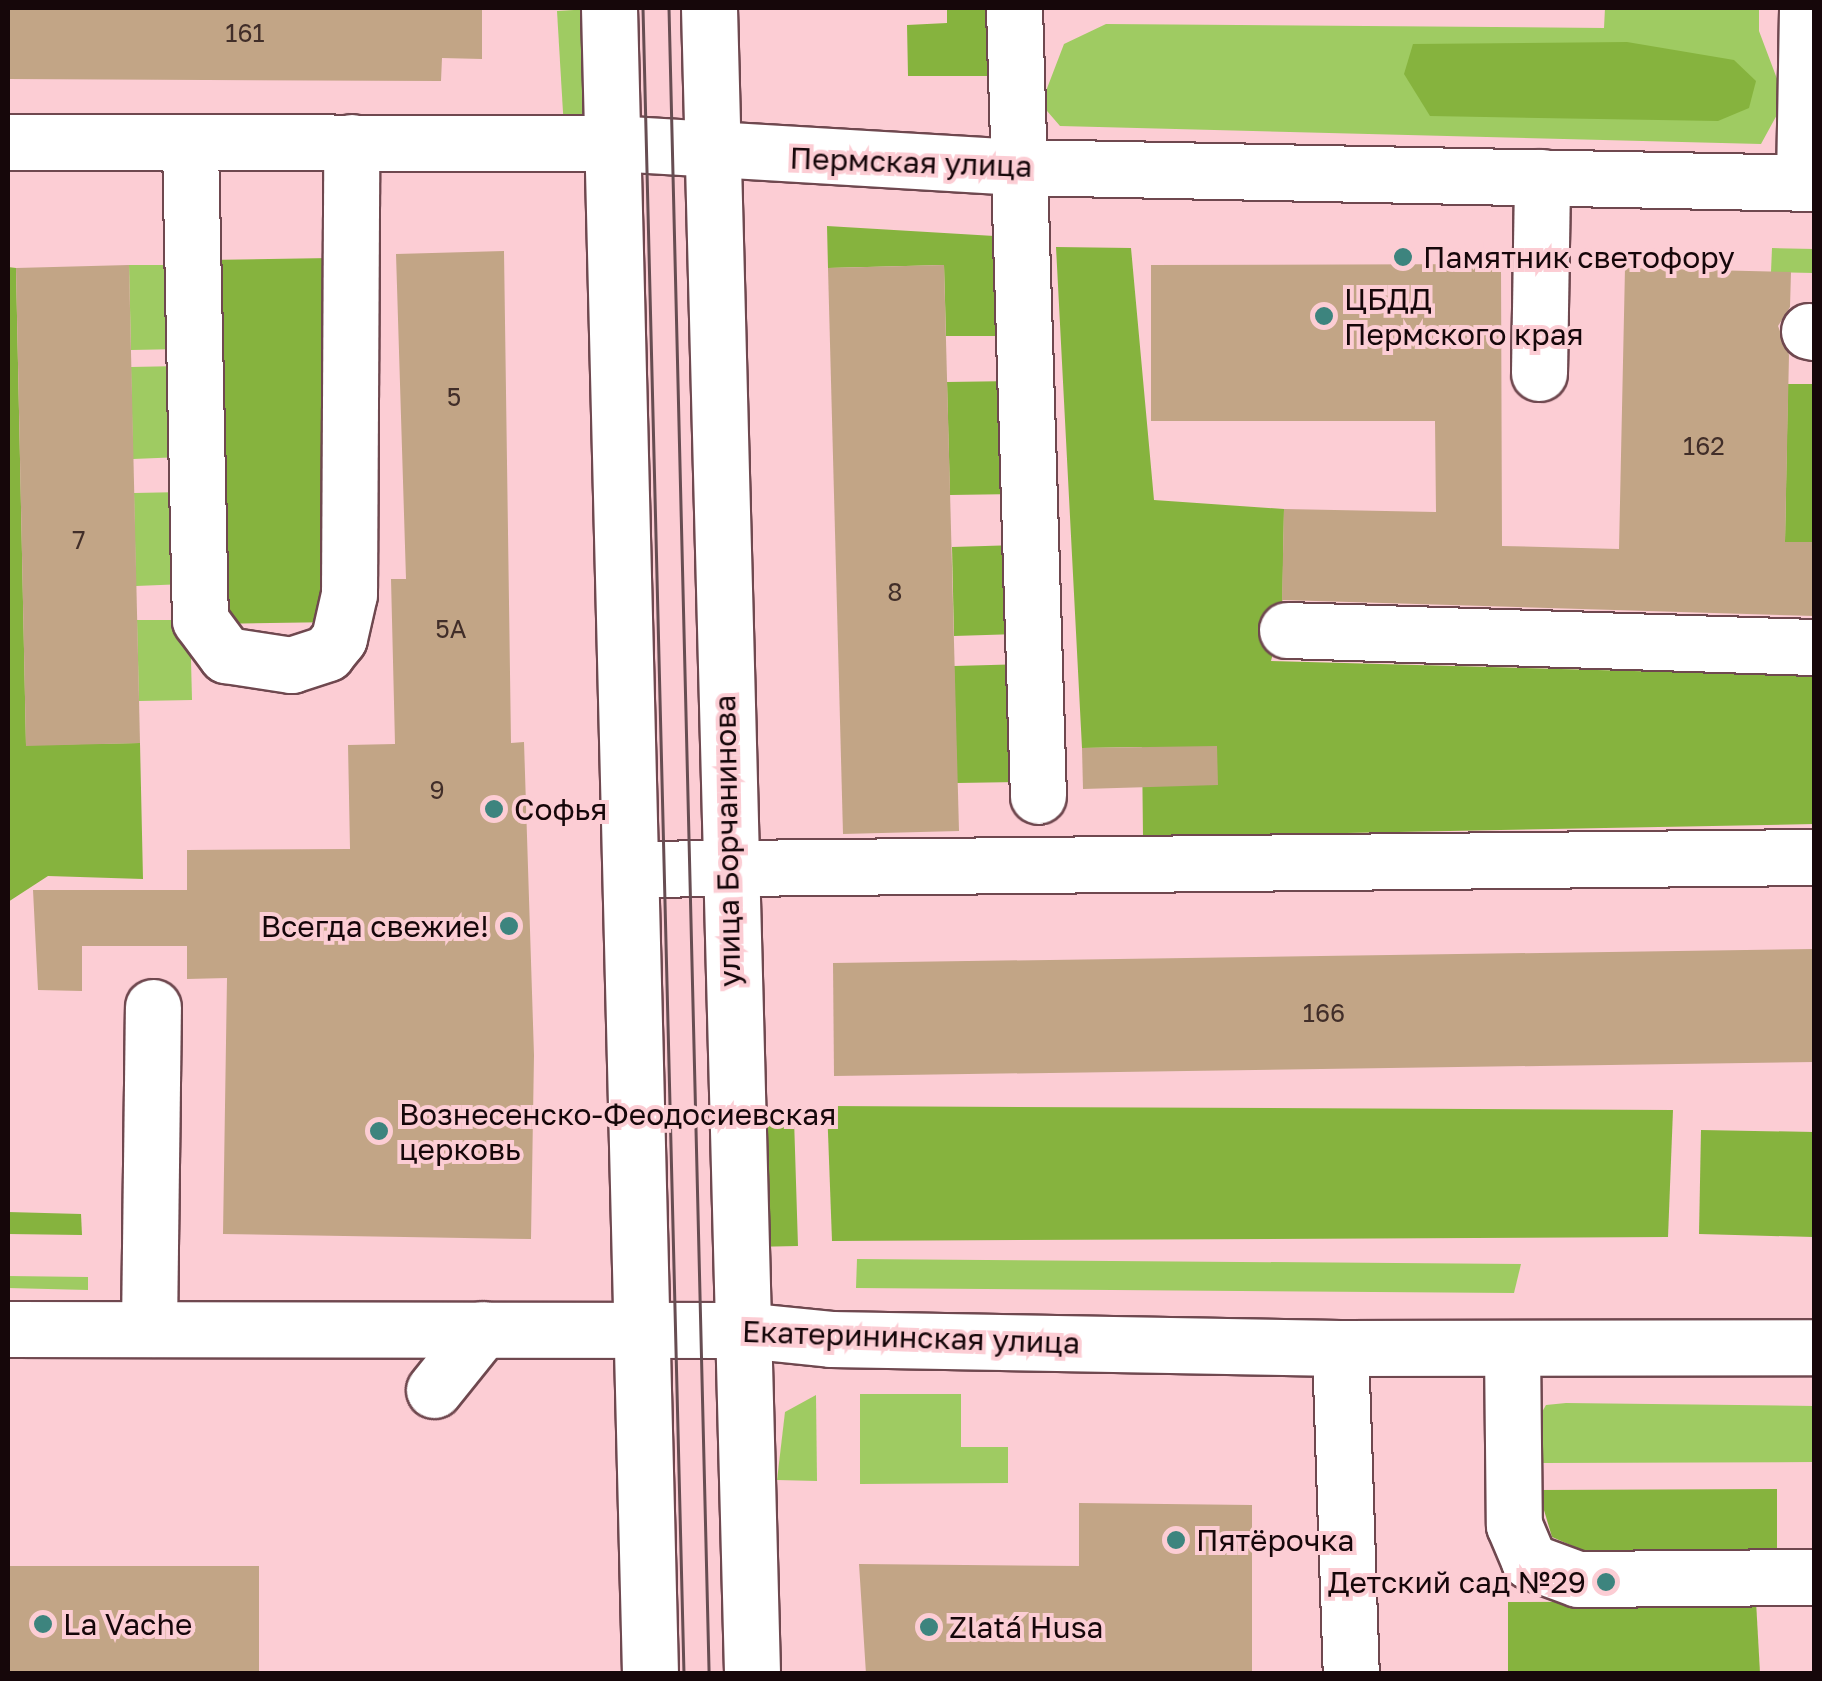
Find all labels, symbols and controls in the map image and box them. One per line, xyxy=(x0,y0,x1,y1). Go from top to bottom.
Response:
house number: 161 xyxy=(225,18,265,48)
street label: Пермская улица xyxy=(789,140,1033,184)
place label: Памятник светофору xyxy=(1423,239,1735,275)
marker: Памятник светофору xyxy=(1392,246,1414,268)
place label: ЦБДД Пермского края xyxy=(1344,281,1584,352)
marker: ЦБДД Пермского края xyxy=(1313,305,1335,327)
house number: 5 xyxy=(447,382,461,412)
house number: 162 xyxy=(1683,431,1725,461)
house number: 7 xyxy=(72,525,86,555)
house number: 8 xyxy=(887,577,903,607)
house number: 5А xyxy=(435,614,467,644)
street label: улица Борчанинова xyxy=(706,695,748,987)
house number: 9 xyxy=(429,775,445,805)
place label: Софья xyxy=(514,791,607,827)
marker: Софья xyxy=(483,798,505,820)
place label: Всегда свежие! xyxy=(261,908,489,944)
marker: Всегда свежие! xyxy=(498,915,520,937)
house number: 166 xyxy=(1303,998,1345,1028)
place label: Вознесенско-Феодосиевская церковь xyxy=(399,1096,836,1166)
marker: Вознесенско-Феодосиевская церковь xyxy=(368,1120,390,1142)
street label: Екатерининская улица xyxy=(741,1313,1081,1361)
place label: Пятёрочка xyxy=(1196,1522,1354,1558)
marker: Пятёрочка xyxy=(1165,1529,1187,1551)
place label: Детский сад №29 xyxy=(1328,1564,1586,1600)
marker: Детский сад №29 xyxy=(1595,1571,1617,1593)
place label: La Vache xyxy=(63,1606,192,1642)
place label: Zlatá Husa xyxy=(949,1609,1103,1645)
marker: La Vache xyxy=(32,1613,54,1635)
marker: Zlatá Husa xyxy=(918,1616,940,1638)

